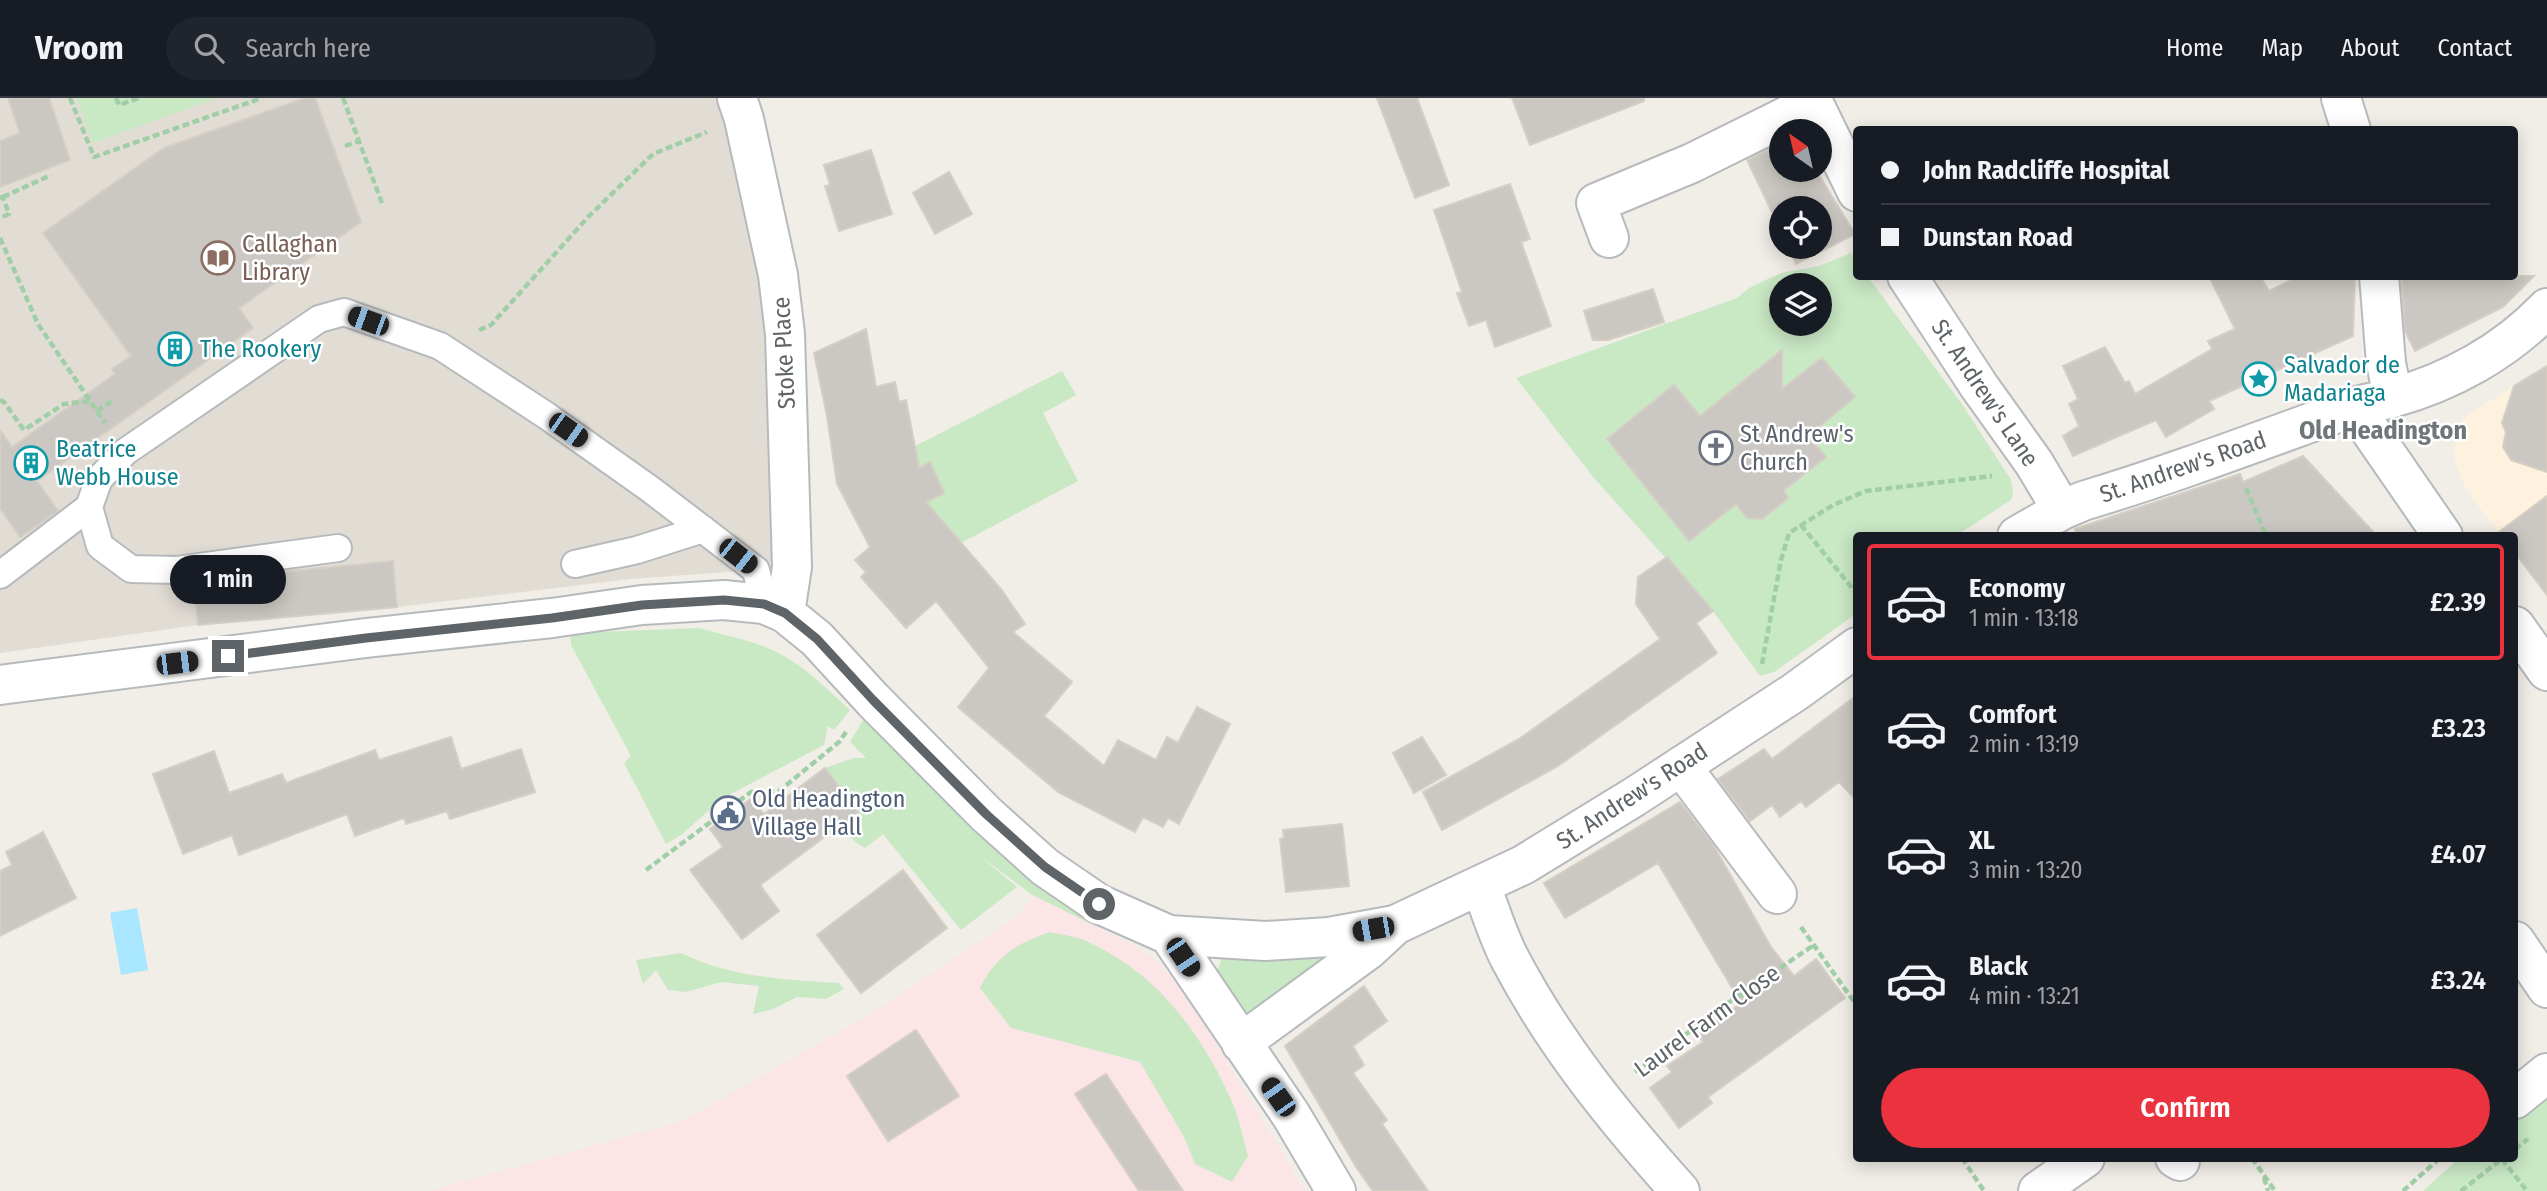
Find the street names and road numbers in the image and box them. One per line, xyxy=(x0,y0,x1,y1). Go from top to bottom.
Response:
street label: Stoke Place xyxy=(767,296,801,410)
street label: St. Andrew's Lane xyxy=(1926,314,2044,472)
street label: St. Andrew's Road xyxy=(2096,425,2270,509)
street label: St. Andrew's Road xyxy=(1551,737,1713,855)
street label: Laurel Farm Close xyxy=(1629,959,1785,1083)

